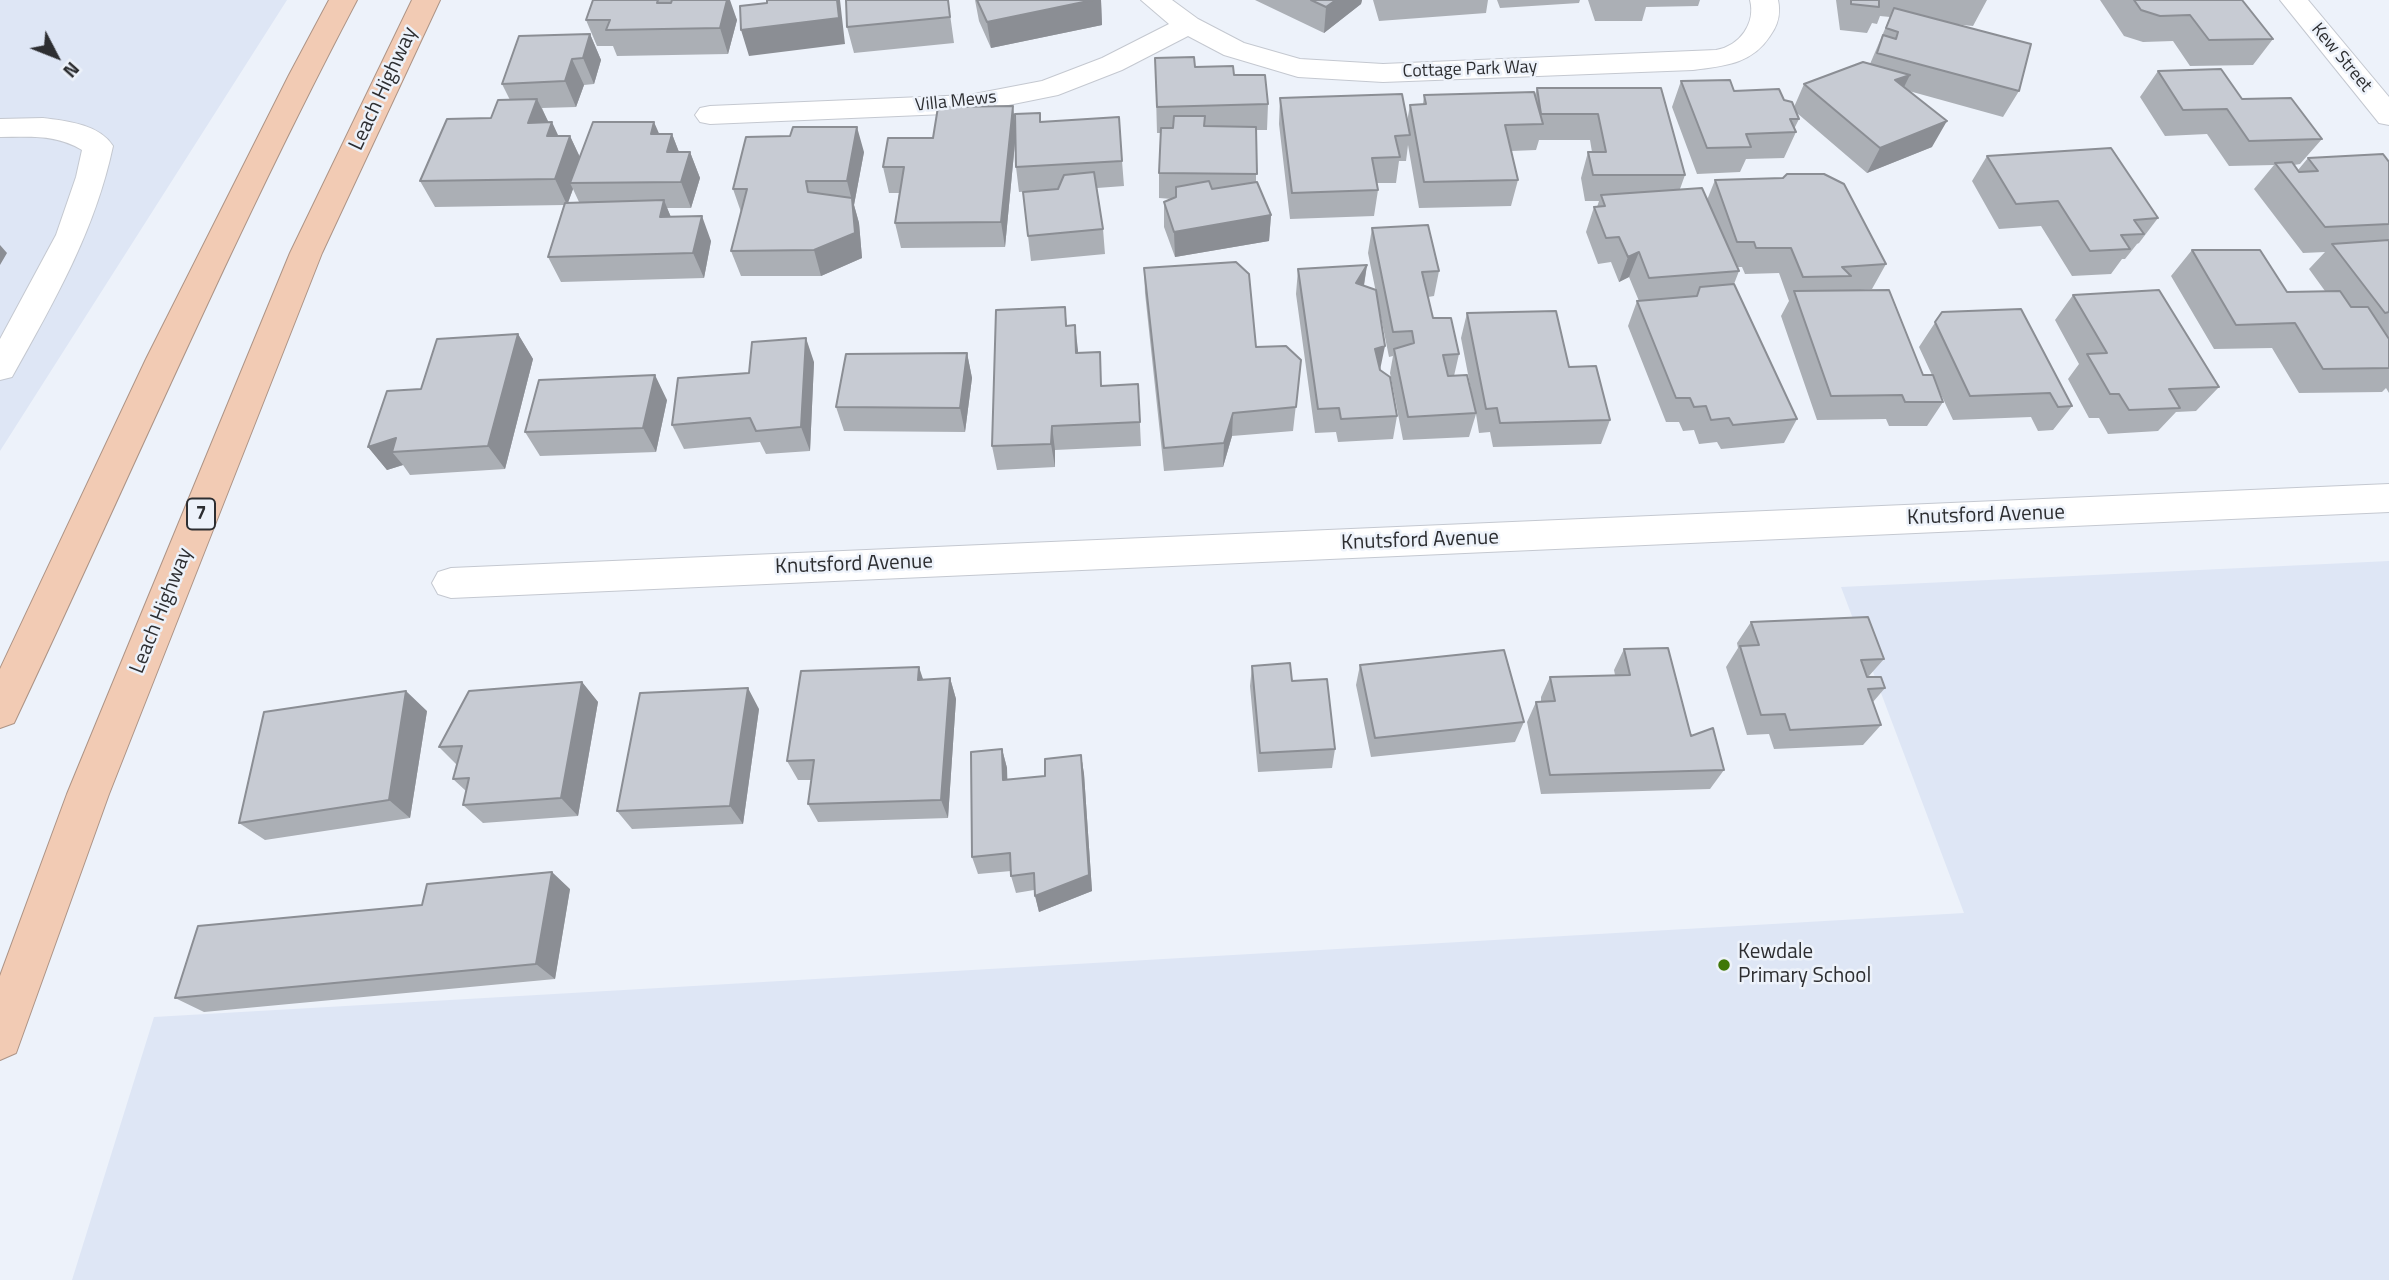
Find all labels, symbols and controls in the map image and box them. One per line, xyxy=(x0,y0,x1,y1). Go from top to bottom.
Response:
street label: Kew Street xyxy=(2306,19,2376,97)
north arrow xyxy=(21,21,91,91)
street label: Leach Highway xyxy=(344,23,424,155)
text: N xyxy=(57,56,87,85)
street label: Cottage Park Way xyxy=(1402,57,1538,83)
street label: Villa Mews xyxy=(914,87,998,117)
road number: 7 xyxy=(187,499,215,530)
street label: Knutsford Avenue xyxy=(1907,501,2065,531)
street label: Knutsford Avenue xyxy=(1341,526,1499,556)
street label: Leach Highway xyxy=(125,544,199,678)
street label: Knutsford Avenue xyxy=(775,550,933,580)
place label: Kewdale Primary School xyxy=(1738,940,1871,990)
marker: Kewdale Primary School xyxy=(1716,957,1732,973)

